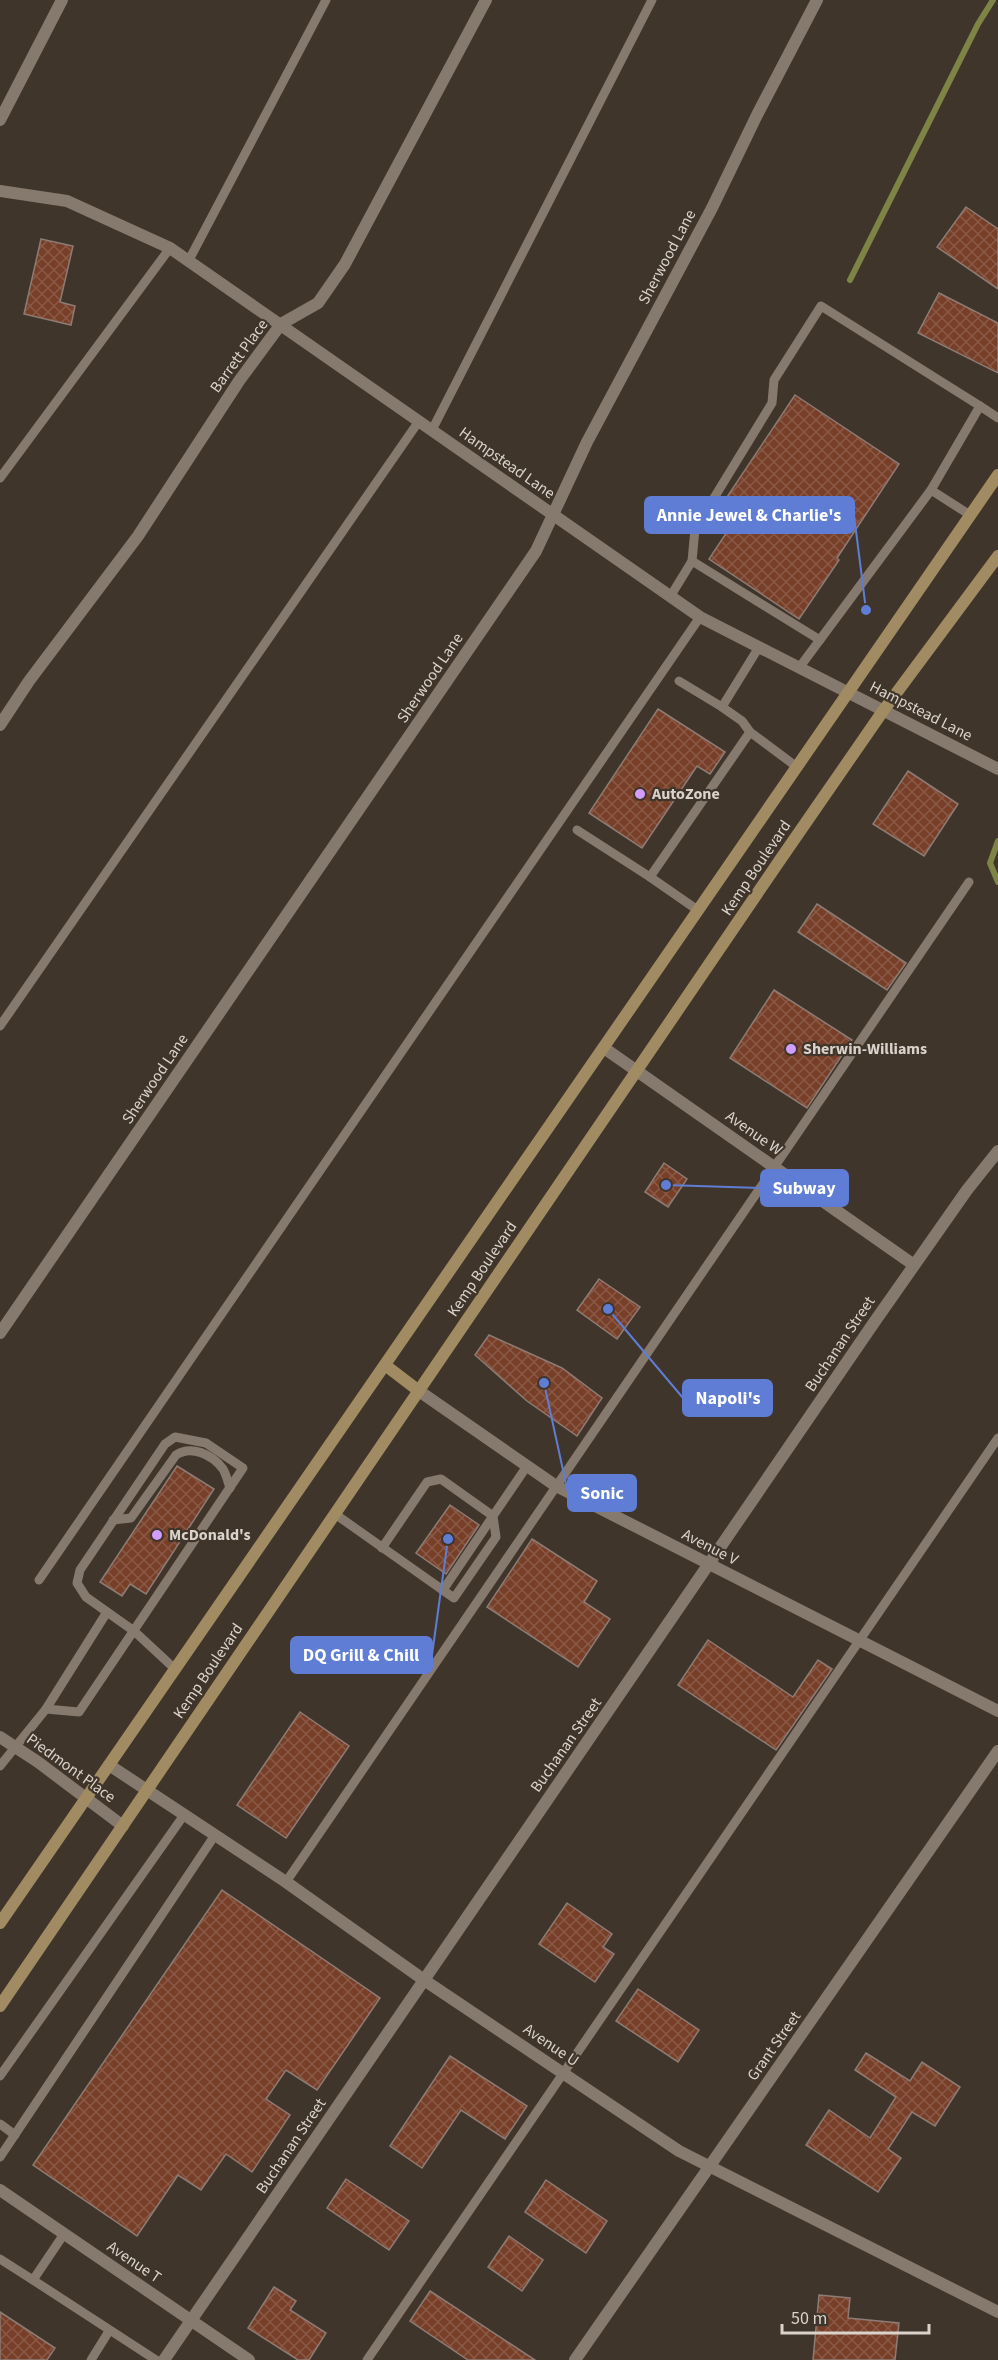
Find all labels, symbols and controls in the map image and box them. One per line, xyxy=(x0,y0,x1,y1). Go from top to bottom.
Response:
street label: Sherwood Lane xyxy=(633,206,701,308)
street label: Barrett Place xyxy=(205,315,273,397)
street label: Hampstead Lane xyxy=(455,422,559,504)
callout: Annie Jewel & Charlie's xyxy=(645,497,854,533)
text: Annie Jewel & Charlie's xyxy=(656,503,841,528)
street label: Sherwood Lane xyxy=(392,629,468,727)
street label: Hampstead Lane xyxy=(866,676,976,746)
place label: AutoZone xyxy=(651,783,720,805)
marker: AutoZone xyxy=(633,787,647,801)
street label: Kemp Boulevard xyxy=(716,816,796,920)
street label: Sherwood Lane xyxy=(117,1030,193,1128)
place label: Sherwin-Williams xyxy=(803,1038,927,1060)
marker: Sherwin-Williams xyxy=(784,1042,798,1056)
street label: Avenue W xyxy=(721,1105,787,1161)
callout: Subway xyxy=(761,1170,848,1206)
text: Subway xyxy=(772,1176,836,1201)
street label: Kemp Boulevard xyxy=(442,1217,522,1321)
street label: Buchanan Street xyxy=(800,1291,880,1396)
callout: Napoli's xyxy=(683,1380,772,1416)
text: Napoli's xyxy=(696,1386,760,1411)
callout: Sonic xyxy=(568,1475,636,1511)
text: Sonic xyxy=(580,1481,624,1506)
street label: Avenue V xyxy=(678,1523,743,1571)
place label: McDonald's xyxy=(169,1524,251,1546)
marker: McDonald's xyxy=(150,1528,164,1542)
street label: Kemp Boulevard xyxy=(168,1619,248,1723)
callout: DQ Grill & Chill xyxy=(291,1637,432,1673)
text: DQ Grill & Chill xyxy=(303,1643,419,1668)
street label: Buchanan Street xyxy=(525,1693,607,1797)
street label: Piedmont Place xyxy=(22,1728,120,1808)
street label: Grant Street xyxy=(742,2006,806,2085)
street label: Avenue U xyxy=(519,2018,583,2072)
street label: Buchanan Street xyxy=(251,2093,331,2198)
street label: Avenue T xyxy=(103,2236,166,2288)
scale bar xyxy=(782,2297,929,2335)
text: 50 m xyxy=(791,2306,827,2331)

